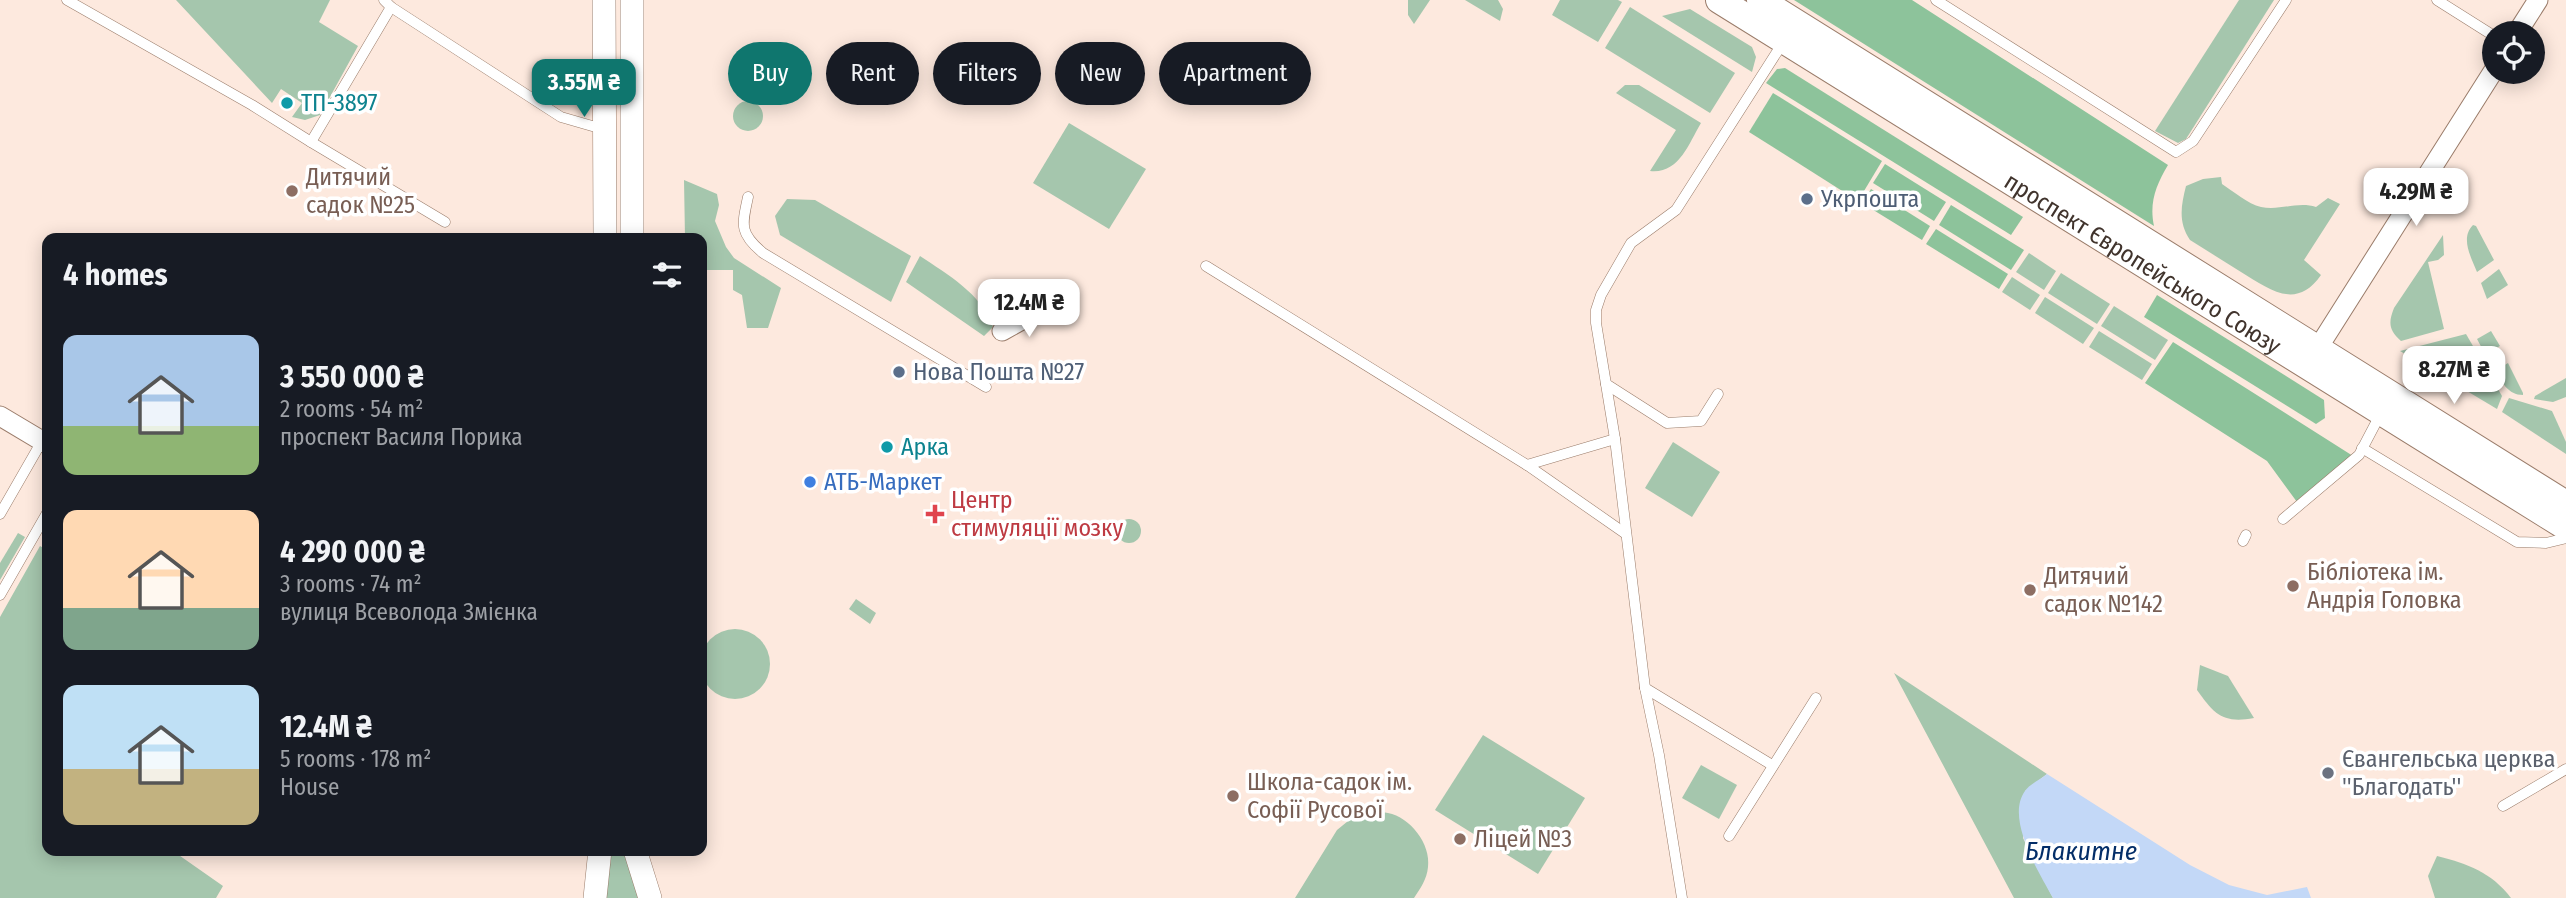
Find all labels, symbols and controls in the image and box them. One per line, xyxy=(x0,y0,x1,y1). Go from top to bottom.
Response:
map controls xyxy=(2482,21,2545,84)
button: locate xyxy=(2482,21,2545,84)
chip: Buy xyxy=(728,42,812,105)
chip: Rent xyxy=(826,42,919,105)
chip: Filters xyxy=(933,42,1041,105)
chip: New xyxy=(1055,42,1145,105)
chip: Apartment xyxy=(1159,42,1311,105)
pin: 3.55M ₴ xyxy=(519,60,649,119)
text: 3.55M ₴ xyxy=(548,68,620,96)
place label: ТП-3897 xyxy=(301,89,378,117)
marker: ТП-3897 xyxy=(279,95,295,111)
place label: Дитячий садок №25 xyxy=(305,163,415,219)
street label: проспект Європейського Союзу xyxy=(1999,167,2286,360)
pin: 4.29M ₴ xyxy=(2351,168,2481,228)
text: 4.29M ₴ xyxy=(2379,177,2453,205)
marker: Дитячий садок №25 xyxy=(284,183,300,199)
place label: Укрпошта xyxy=(1820,185,1919,213)
marker: Укрпошта xyxy=(1799,191,1815,207)
icon: filters xyxy=(648,256,686,294)
text: 4 homes xyxy=(63,257,168,293)
pin: 12.4M ₴ xyxy=(964,280,1094,339)
text: 12.4M ₴ xyxy=(994,288,1064,316)
pin: 8.27M ₴ xyxy=(2389,346,2519,406)
text: 8.27M ₴ xyxy=(2418,355,2490,383)
place label: Нова Пошта №27 xyxy=(913,358,1085,386)
text: 3 550 000 ₴ xyxy=(280,359,424,395)
icon: home xyxy=(119,363,203,447)
marker: Нова Пошта №27 xyxy=(891,364,907,380)
text: 2 rooms · 54 m² xyxy=(280,395,423,423)
text: проспект Василя Порика xyxy=(280,423,522,451)
place label: Арка xyxy=(901,433,949,461)
marker: Арка xyxy=(879,439,895,455)
place label: АТБ-Маркет xyxy=(824,468,942,496)
marker: АТБ-Маркет xyxy=(802,474,818,490)
place label: Центр стимуляції мозку xyxy=(951,486,1123,542)
marker: Центр стимуляції мозку xyxy=(925,504,945,524)
text: 4 290 000 ₴ xyxy=(280,534,425,570)
icon: home xyxy=(119,538,203,622)
place label: Бібліотека ім. Андрія Головка xyxy=(2307,558,2462,614)
place label: Дитячий садок №142 xyxy=(2043,562,2163,618)
text: 3 rooms · 74 m² xyxy=(280,570,422,598)
marker: Бібліотека ім. Андрія Головка xyxy=(2285,578,2301,594)
marker: Дитячий садок №142 xyxy=(2022,582,2038,598)
text: вулиця Всеволода Змієнка xyxy=(280,598,538,626)
text: 12.4M ₴ xyxy=(280,709,372,745)
icon: home xyxy=(119,713,203,797)
text: 5 rooms · 178 m² xyxy=(280,745,431,773)
place label: Євангельська церква ''Благодать'' xyxy=(2342,745,2556,801)
marker: Євангельська церква ''Благодать'' xyxy=(2320,765,2336,781)
place label: Школа-садок ім. Софії Русової xyxy=(1247,768,1412,824)
text: House xyxy=(280,773,339,801)
marker: Школа-садок ім. Софії Русової xyxy=(1225,788,1241,804)
place label: Ліцей №3 xyxy=(1474,825,1572,853)
marker: Ліцей №3 xyxy=(1452,831,1468,847)
water label: Блакитне xyxy=(2025,836,2137,867)

